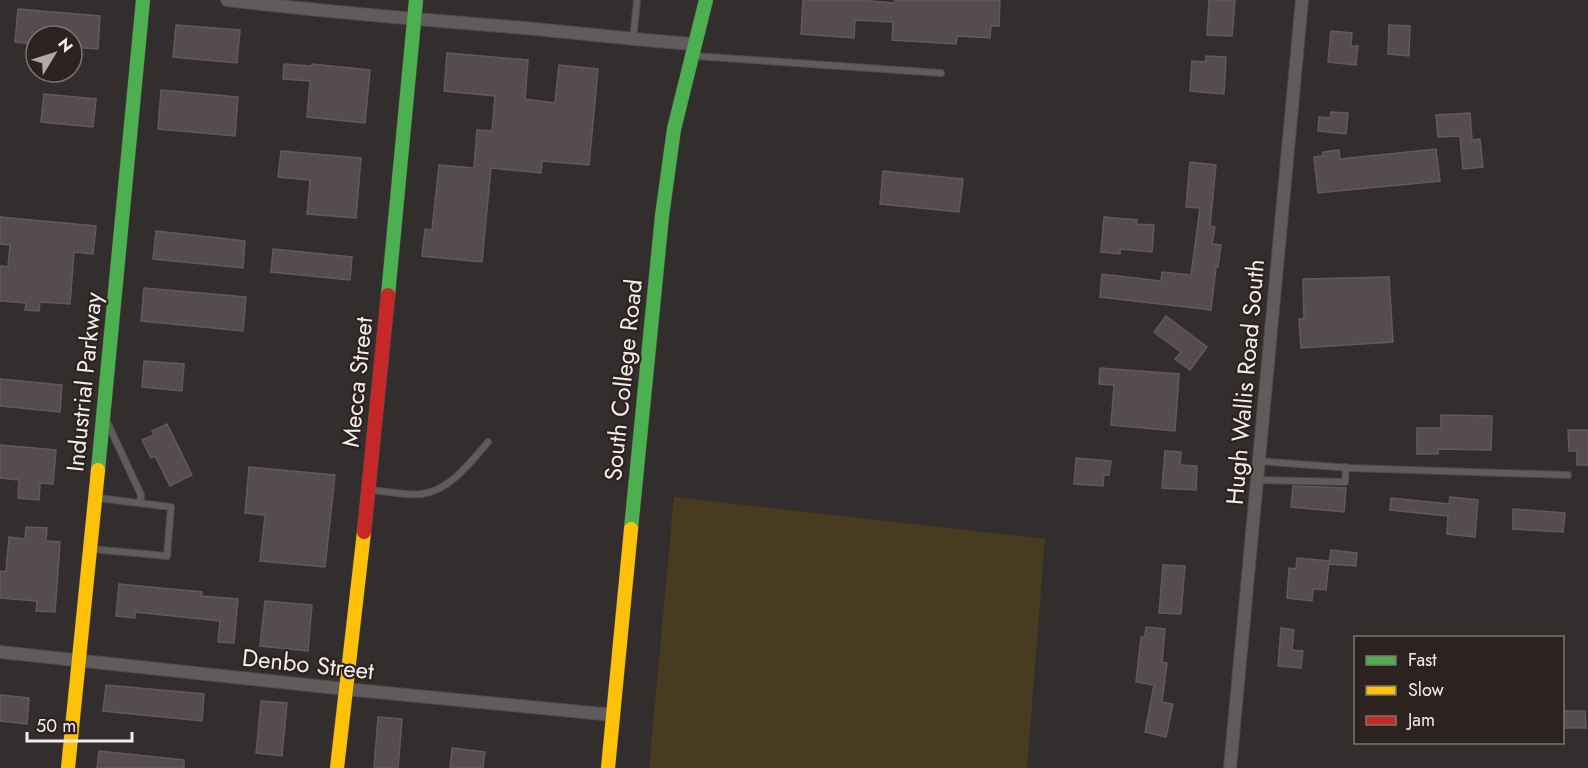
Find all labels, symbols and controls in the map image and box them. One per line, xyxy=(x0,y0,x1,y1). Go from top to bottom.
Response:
north arrow xyxy=(24,24,84,84)
text: N xyxy=(52,33,78,57)
street label: Hugh Wallis Road South xyxy=(1217,258,1273,506)
street label: South College Road xyxy=(595,278,651,482)
street label: Industrial Parkway xyxy=(57,290,111,474)
street label: Mecca Street xyxy=(333,315,381,449)
legend xyxy=(1354,636,1564,744)
street label: Denbo Street xyxy=(240,640,376,688)
text: Fast xyxy=(1408,647,1437,673)
text: Slow xyxy=(1408,677,1445,703)
scale bar xyxy=(27,705,132,743)
text: Jam xyxy=(1406,707,1435,733)
text: 50 m xyxy=(36,713,76,739)

